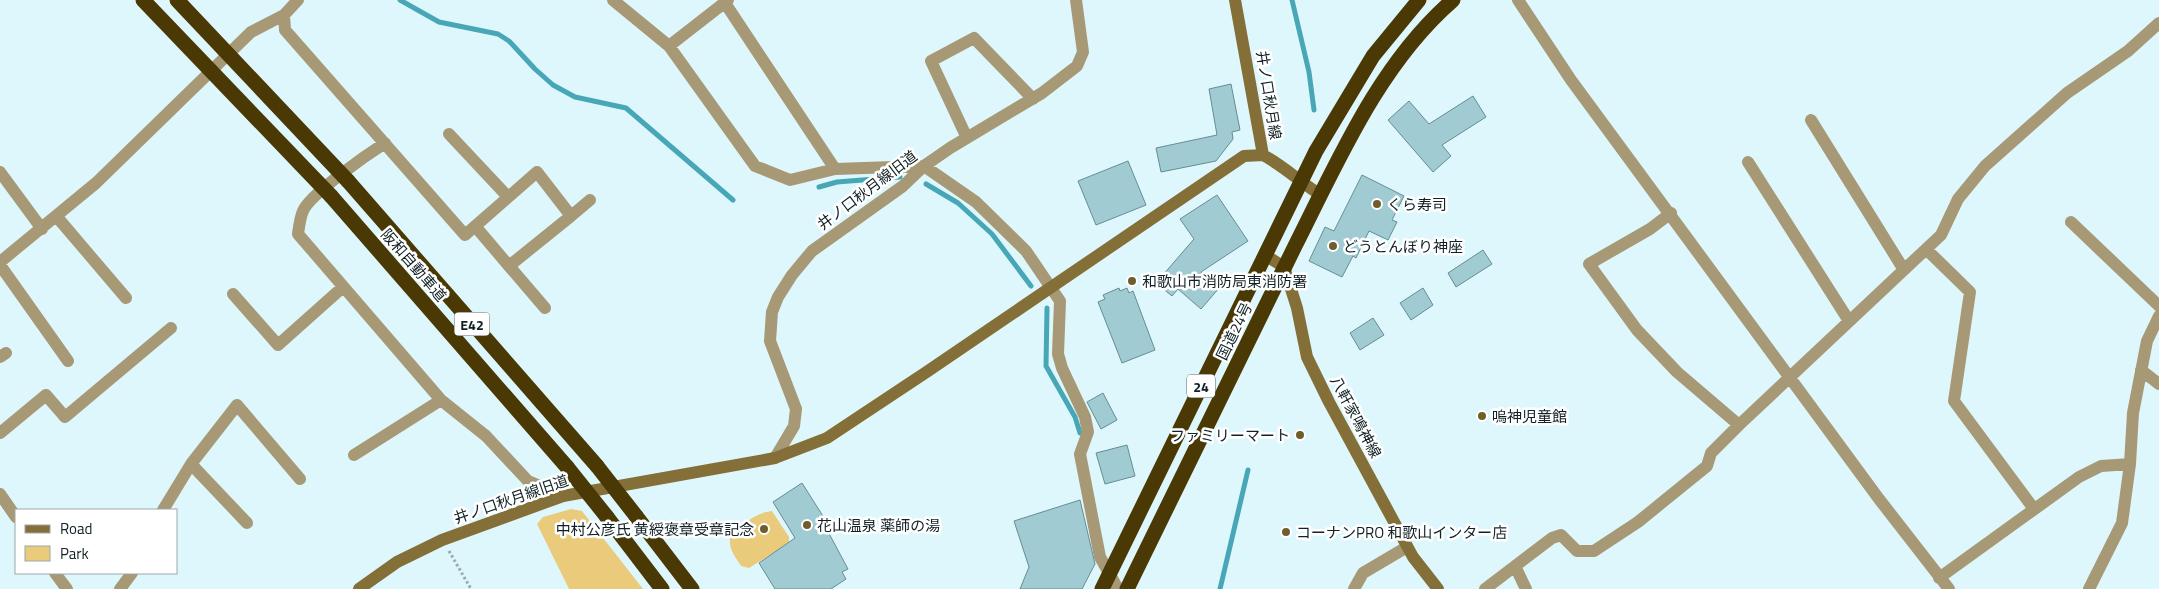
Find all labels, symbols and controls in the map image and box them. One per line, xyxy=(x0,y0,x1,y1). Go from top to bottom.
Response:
street label: 井ノ口秋月線 xyxy=(1251,49,1287,141)
street label: 井ノ口秋月線旧道 xyxy=(812,145,922,235)
place label: くら寿司 xyxy=(1387,193,1447,216)
marker: くら寿司 xyxy=(1371,198,1383,210)
street label: 阪和自動車道 xyxy=(376,223,452,307)
place label: どうとんぼり神座 xyxy=(1343,235,1463,258)
marker: どうとんぼり神座 xyxy=(1327,240,1339,252)
place label: 和歌山市消防局東消防署 xyxy=(1142,270,1307,293)
marker: 和歌山市消防局東消防署 xyxy=(1126,275,1138,287)
street label: 国道24号 xyxy=(1210,298,1258,364)
road number: E42 xyxy=(454,312,490,336)
street label: 八軒家鳴神線 xyxy=(1325,372,1387,462)
road number: 24 xyxy=(1187,374,1215,398)
place label: 嗚神児童館 xyxy=(1492,405,1567,428)
marker: 嗚神児童館 xyxy=(1476,410,1488,422)
place label: ファミリーマート xyxy=(1170,424,1290,447)
marker: ファミリーマート xyxy=(1294,429,1306,441)
street label: 井ノ口秋月線旧道 xyxy=(451,469,571,529)
legend xyxy=(15,509,178,574)
place label: 花山温泉 薬師の湯 xyxy=(817,514,940,537)
text: Road xyxy=(60,517,92,540)
place label: 中村公彦氏 黄綬褒章受章記念 xyxy=(556,518,754,541)
marker: 花山温泉 薬師の湯 xyxy=(801,519,813,531)
place label: コーナンPRO 和歌山インター店 xyxy=(1296,521,1507,544)
marker: 中村公彦氏 黄綬褒章受章記念 xyxy=(758,523,770,535)
marker: コーナンPRO 和歌山インター店 xyxy=(1280,526,1292,538)
text: Park xyxy=(60,542,89,565)

